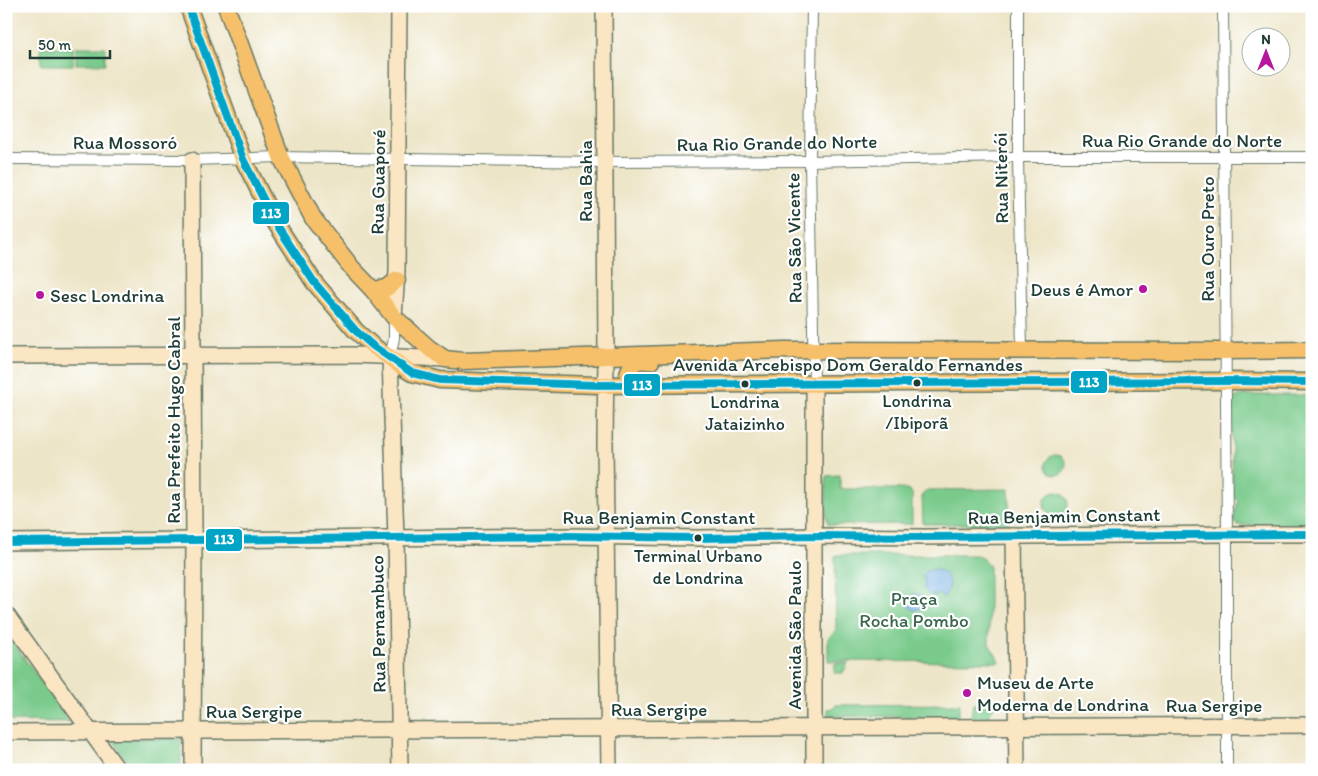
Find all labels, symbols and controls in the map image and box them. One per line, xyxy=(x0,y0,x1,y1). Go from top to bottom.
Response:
scale bar xyxy=(30,28,110,60)
north arrow xyxy=(1240,28,1290,78)
text: N xyxy=(1261,31,1271,48)
text: 50 m xyxy=(38,36,71,54)
street label: Rua Guaporé xyxy=(366,129,390,235)
street label: Rua Rio Grande do Norte xyxy=(1082,129,1282,152)
street label: Rua Rio Grande do Norte xyxy=(677,130,877,156)
street label: Rua Mossoró xyxy=(73,131,177,154)
street label: Rua Niterói xyxy=(989,132,1013,224)
street label: Rua Bahia xyxy=(574,140,597,222)
street label: Rua São Vicente xyxy=(781,173,807,303)
street label: Rua Ouro Preto xyxy=(1196,176,1219,302)
line badge: 113 xyxy=(252,201,290,225)
text: 113 xyxy=(261,205,282,222)
place label: Deus é Amor xyxy=(1030,278,1133,301)
marker: Deus é Amor xyxy=(1137,283,1149,295)
place label: Sesc Londrina xyxy=(50,284,164,307)
marker: Sesc Londrina xyxy=(34,289,46,301)
street label: Rua Prefeito Hugo Cabral xyxy=(162,316,185,524)
street label: Avenida Arcebispo Dom Geraldo Fernandes xyxy=(673,353,1023,376)
line badge: 113 xyxy=(1070,370,1108,394)
line badge: 113 xyxy=(623,373,661,397)
text: 113 xyxy=(1079,374,1100,391)
text: 113 xyxy=(632,377,653,394)
marker: Londrina /Ibiporã xyxy=(912,378,922,388)
marker: Londrina Jataizinho xyxy=(740,379,750,389)
place label: Londrina /Ibiporã xyxy=(882,390,952,434)
place label: Londrina Jataizinho xyxy=(705,391,785,435)
street label: Rua Benjamin Constant xyxy=(967,503,1161,529)
street label: Rua Benjamin Constant xyxy=(563,506,755,529)
line badge: 113 xyxy=(205,528,243,552)
text: 113 xyxy=(214,531,235,548)
marker: Terminal Urbano de Londrina xyxy=(693,533,703,543)
place label: Terminal Urbano de Londrina xyxy=(634,545,762,589)
street label: Rua Pernambuco xyxy=(365,555,391,693)
street label: Avenida São Paulo xyxy=(783,560,806,710)
park label: Praça Rocha Pombo xyxy=(859,587,969,632)
place label: Museu de Arte Moderna de Londrina xyxy=(977,671,1149,716)
marker: Museu de Arte Moderna de Londrina xyxy=(961,687,973,699)
street label: Rua Sergipe xyxy=(1166,694,1262,717)
street label: Rua Sergipe xyxy=(611,698,707,721)
street label: Rua Sergipe xyxy=(206,700,302,723)

